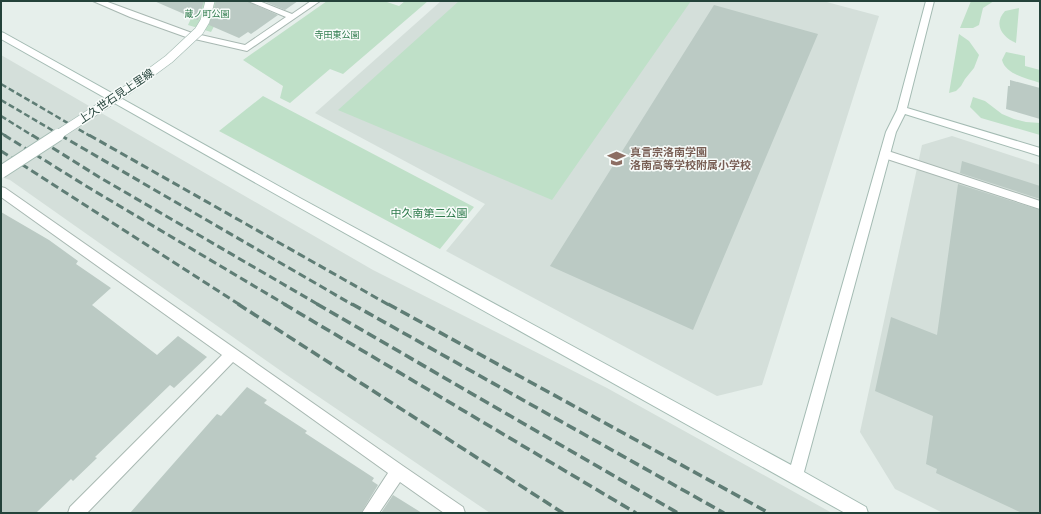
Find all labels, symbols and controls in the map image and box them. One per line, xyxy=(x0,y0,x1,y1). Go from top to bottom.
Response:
park label: 蔵ノ町公園 xyxy=(184,8,230,19)
park label: 寺田東公園 xyxy=(314,29,360,40)
street label: 上久世石見上里線 xyxy=(76,66,156,126)
place label: 真言宗洛南学園 洛南高等学校附属小学校 xyxy=(630,145,751,171)
school or university icon: 真言宗洛南学園 洛南高等学校附属小学校 xyxy=(607,148,627,168)
park label: 中久南第二公園 xyxy=(391,206,468,219)

